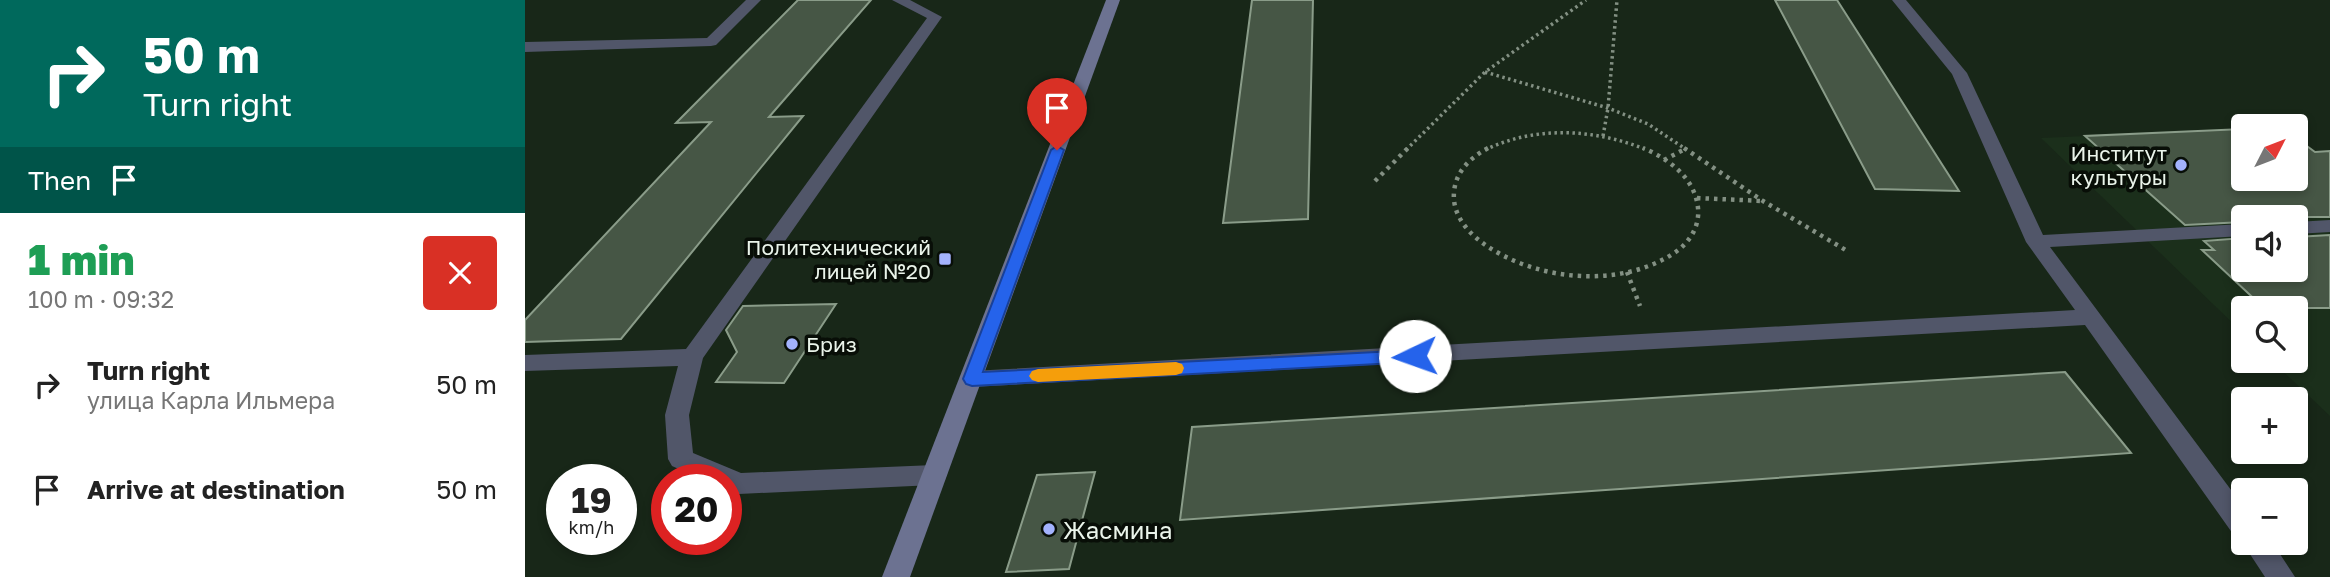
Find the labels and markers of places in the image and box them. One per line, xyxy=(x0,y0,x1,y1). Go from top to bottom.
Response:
pin xyxy=(1027,78,1087,150)
place label: Институт культуры xyxy=(2070,140,2167,190)
marker: Институт культуры xyxy=(2173,157,2189,173)
place label: Политехнический лицей №20 xyxy=(746,234,931,284)
marker: Политехнический лицей №20 xyxy=(937,251,953,267)
place label: Бриз xyxy=(806,331,857,357)
marker: Бриз xyxy=(784,336,800,352)
place label: Жасмина xyxy=(1063,515,1173,544)
marker: Жасмина xyxy=(1041,521,1057,537)

